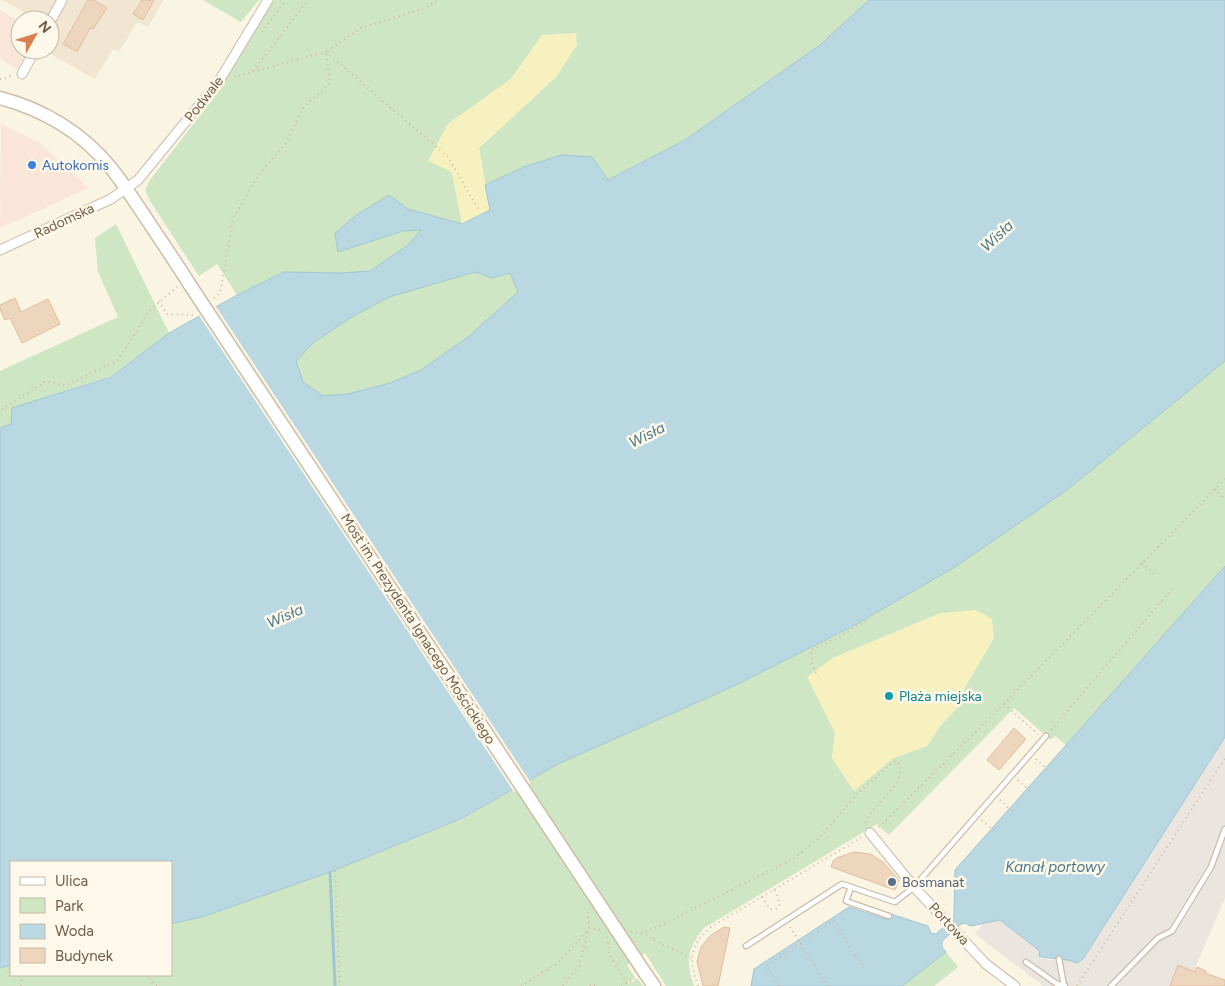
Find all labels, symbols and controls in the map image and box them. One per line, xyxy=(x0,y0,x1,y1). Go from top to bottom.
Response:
north arrow xyxy=(10,10,60,60)
text: N xyxy=(35,18,55,37)
street label: Podwale xyxy=(181,73,227,125)
place label: Autokomis xyxy=(42,157,109,174)
marker: Autokomis xyxy=(26,159,38,171)
street label: Radomska xyxy=(31,200,97,242)
water label: Wisła xyxy=(977,216,1017,256)
water label: Wisła xyxy=(626,418,668,452)
street label: Most im. Prezydenta Ignacego Mościckiego xyxy=(337,510,499,748)
water label: Wisła xyxy=(264,600,306,632)
place label: Plaża miejska xyxy=(899,688,982,705)
marker: Plaża miejska xyxy=(883,690,895,702)
water label: Kanał portowy xyxy=(1005,858,1106,876)
legend xyxy=(10,861,172,976)
text: Ulica xyxy=(55,872,88,890)
place label: Bosmanat xyxy=(902,874,965,891)
marker: Bosmanat xyxy=(886,876,898,888)
text: Park xyxy=(55,897,84,915)
street label: Portowa xyxy=(925,899,973,949)
text: Woda xyxy=(55,922,94,940)
text: Budynek xyxy=(55,947,114,965)

